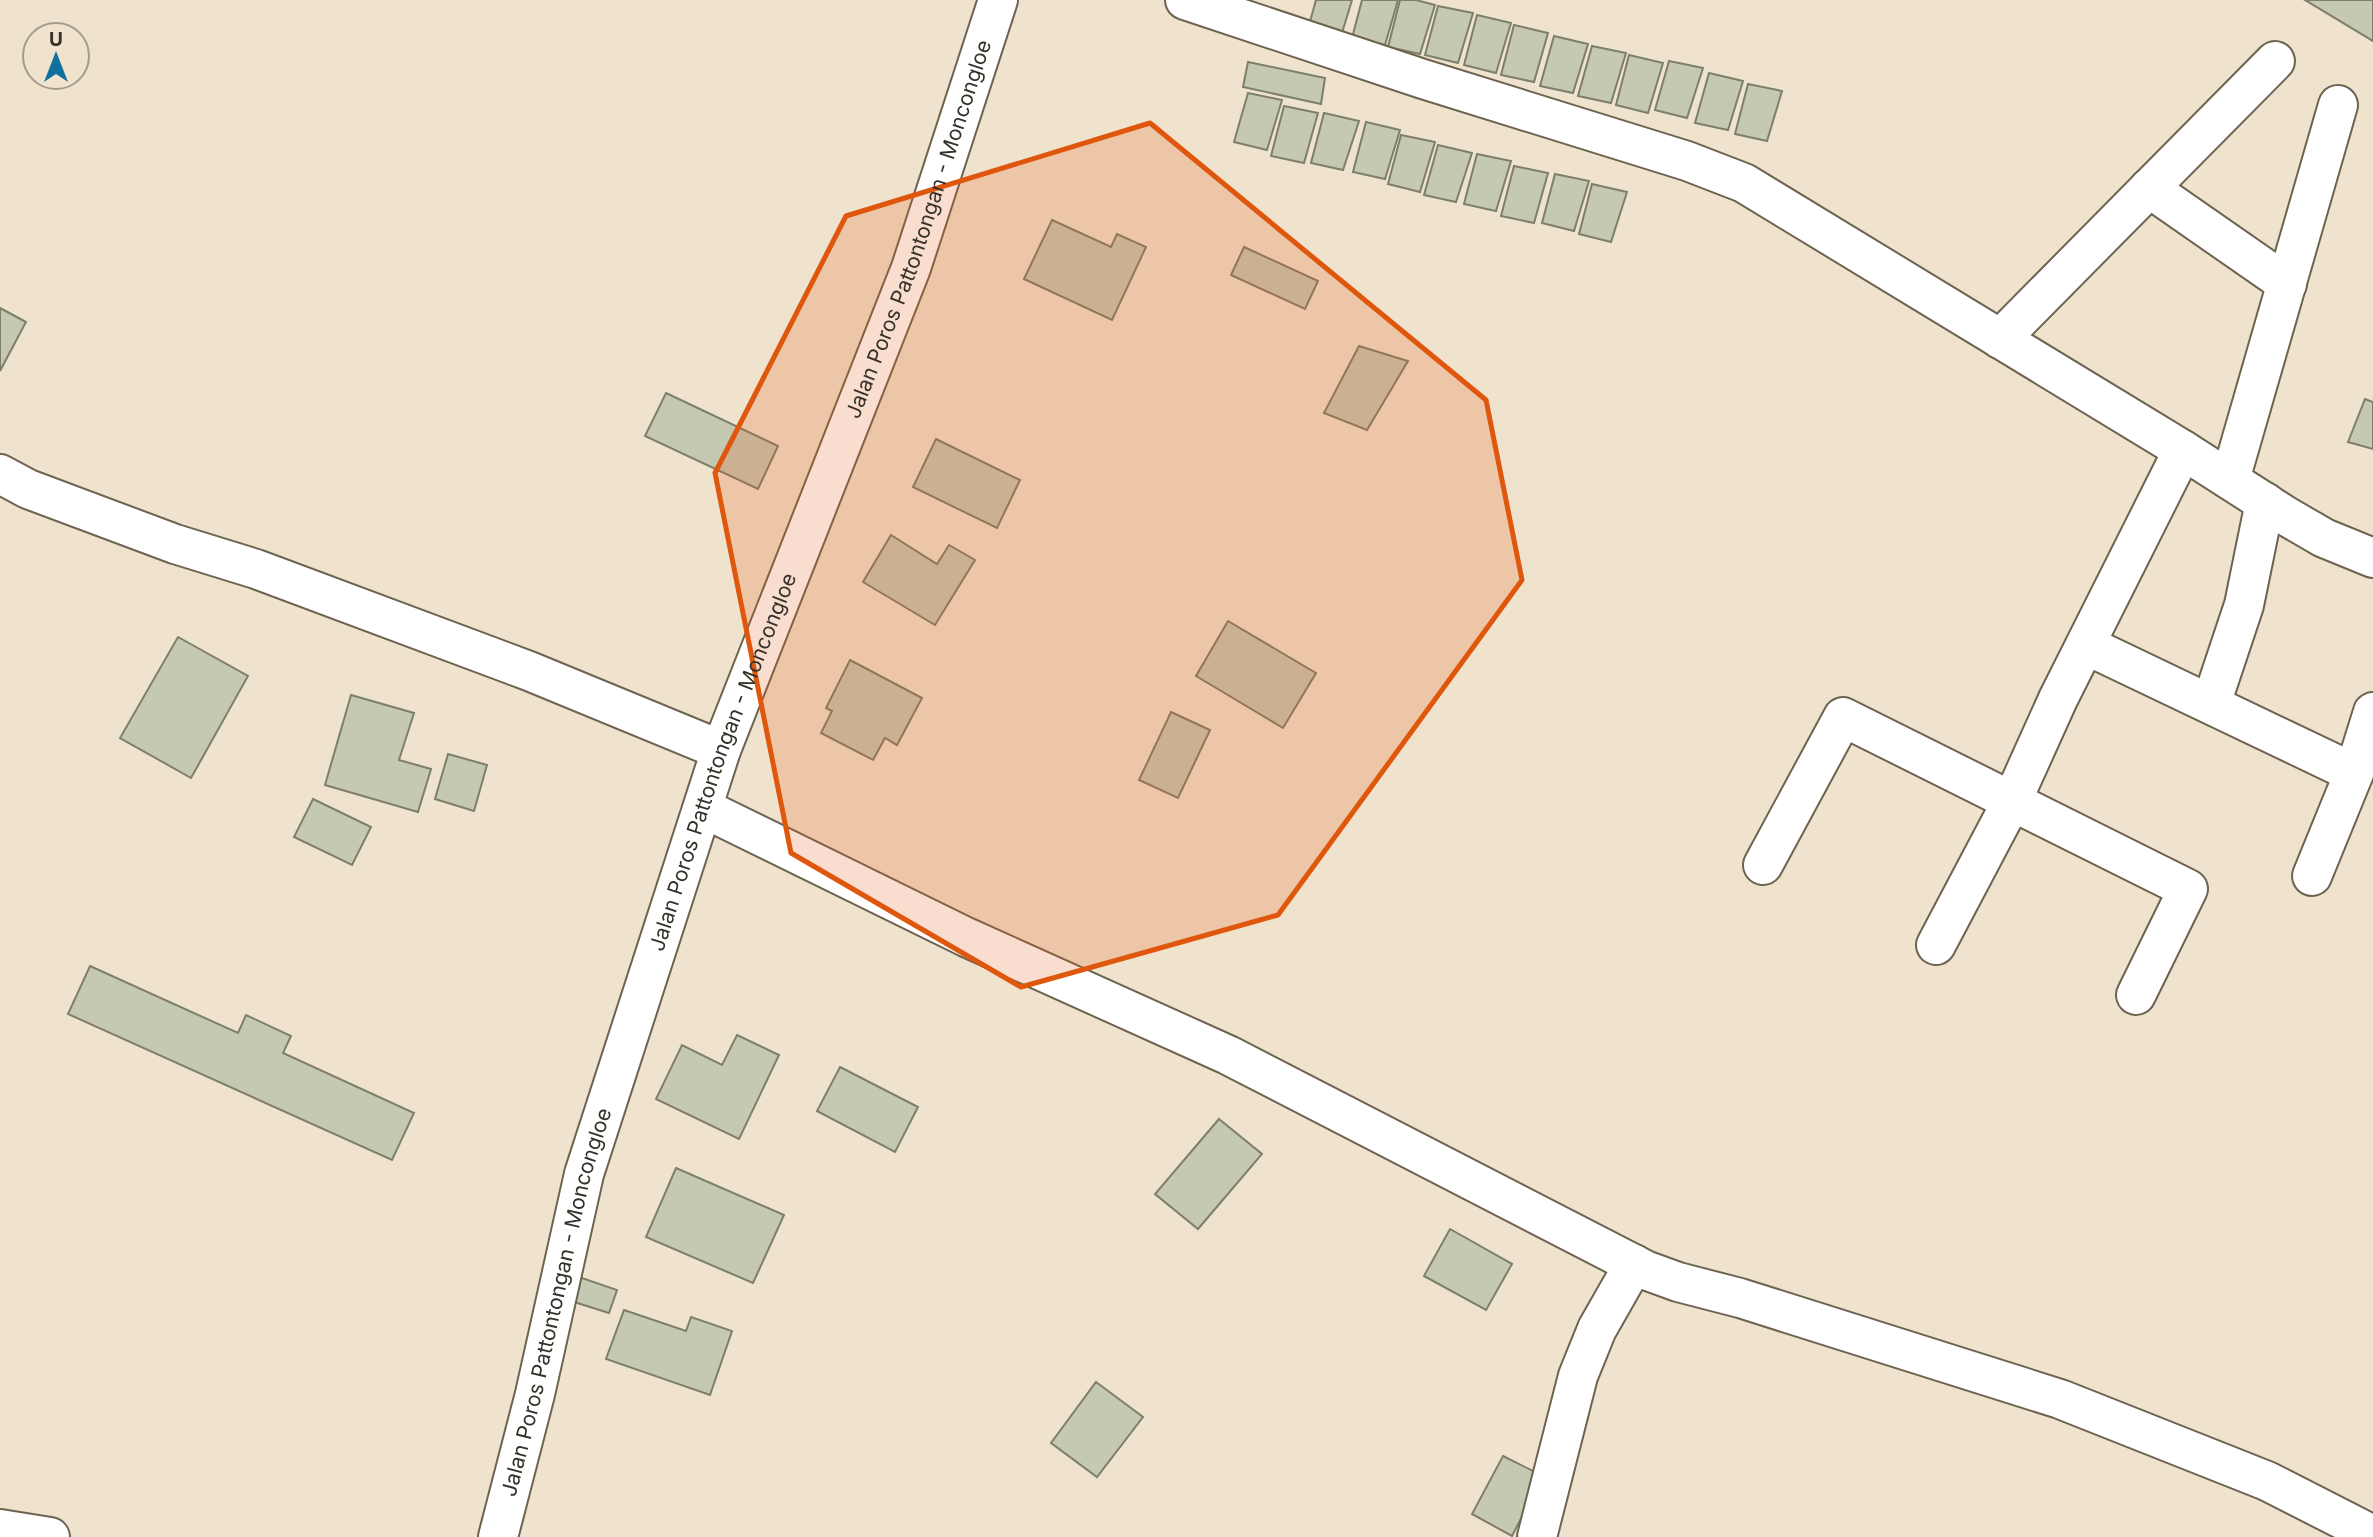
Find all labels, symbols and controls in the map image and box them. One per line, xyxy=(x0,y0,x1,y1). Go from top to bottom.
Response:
north arrow xyxy=(21,21,91,91)
text: U xyxy=(49,28,63,51)
street label: Jalan Poros Pattontongan - Moncongloe xyxy=(840,37,996,422)
street label: Jalan Poros Pattontongan - Moncongloe xyxy=(644,569,801,954)
street label: Jalan Poros Pattontongan - Moncongloe xyxy=(496,1105,617,1499)

